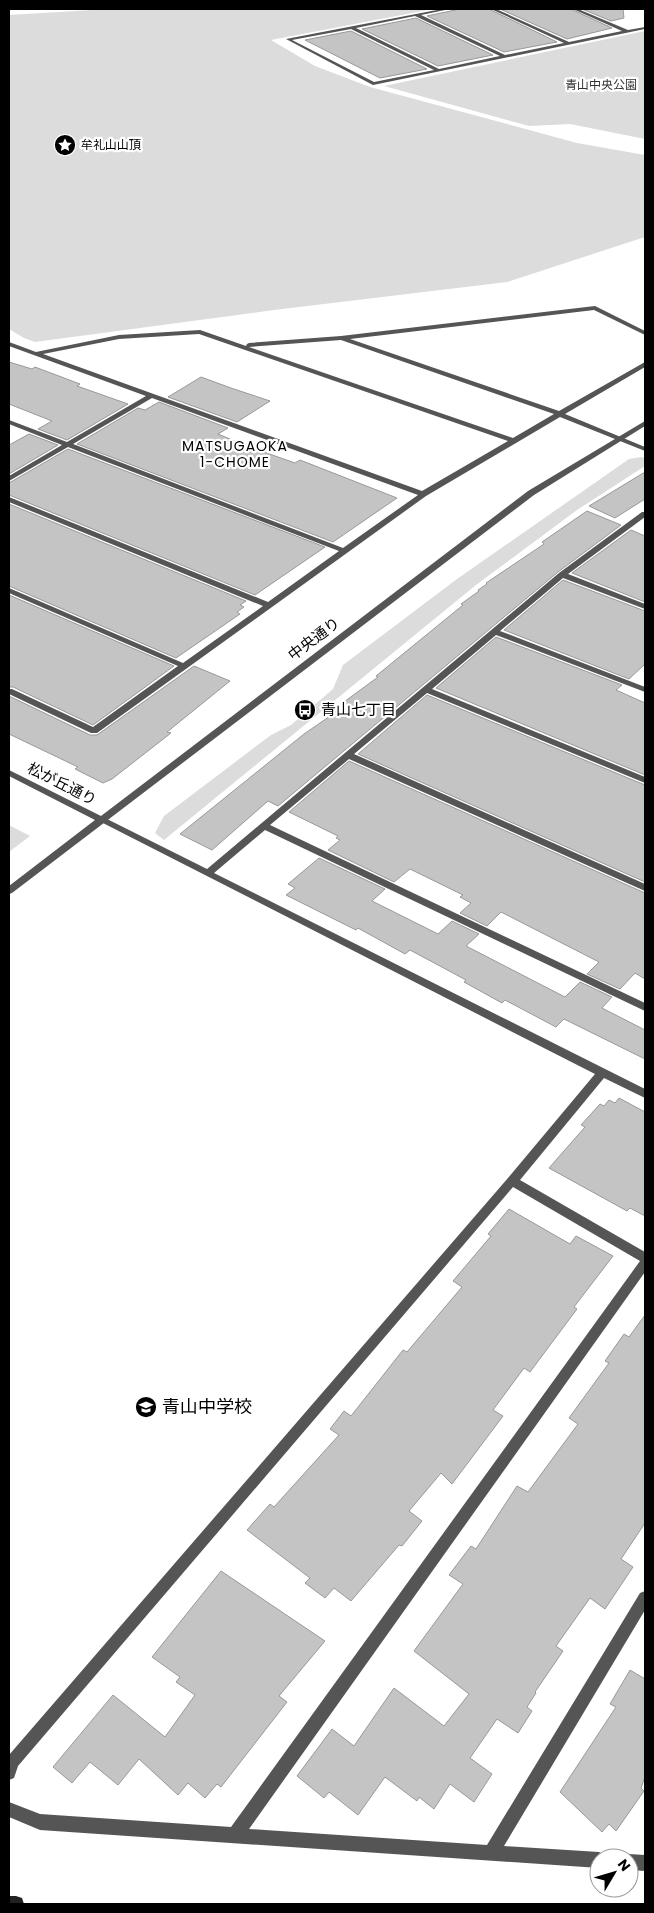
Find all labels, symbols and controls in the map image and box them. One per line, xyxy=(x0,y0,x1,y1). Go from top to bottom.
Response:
park label: 青山中央公園 xyxy=(565,76,637,93)
place icon: 牟礼山山頂 xyxy=(53,133,77,157)
place label: 牟礼山山頂 xyxy=(81,136,141,153)
district label: MATSUGAOKA 1-CHOME xyxy=(182,436,288,472)
street label: 中央通り xyxy=(283,612,344,665)
bus stop icon: 青山七丁目 xyxy=(293,698,317,722)
place label: 青山七丁目 xyxy=(321,699,396,720)
street label: 松が丘通り xyxy=(24,757,100,810)
place label: 青山中学校 xyxy=(162,1394,252,1419)
school or university icon: 青山中学校 xyxy=(134,1395,158,1419)
north arrow xyxy=(589,1848,639,1898)
text: N xyxy=(613,1855,635,1875)

